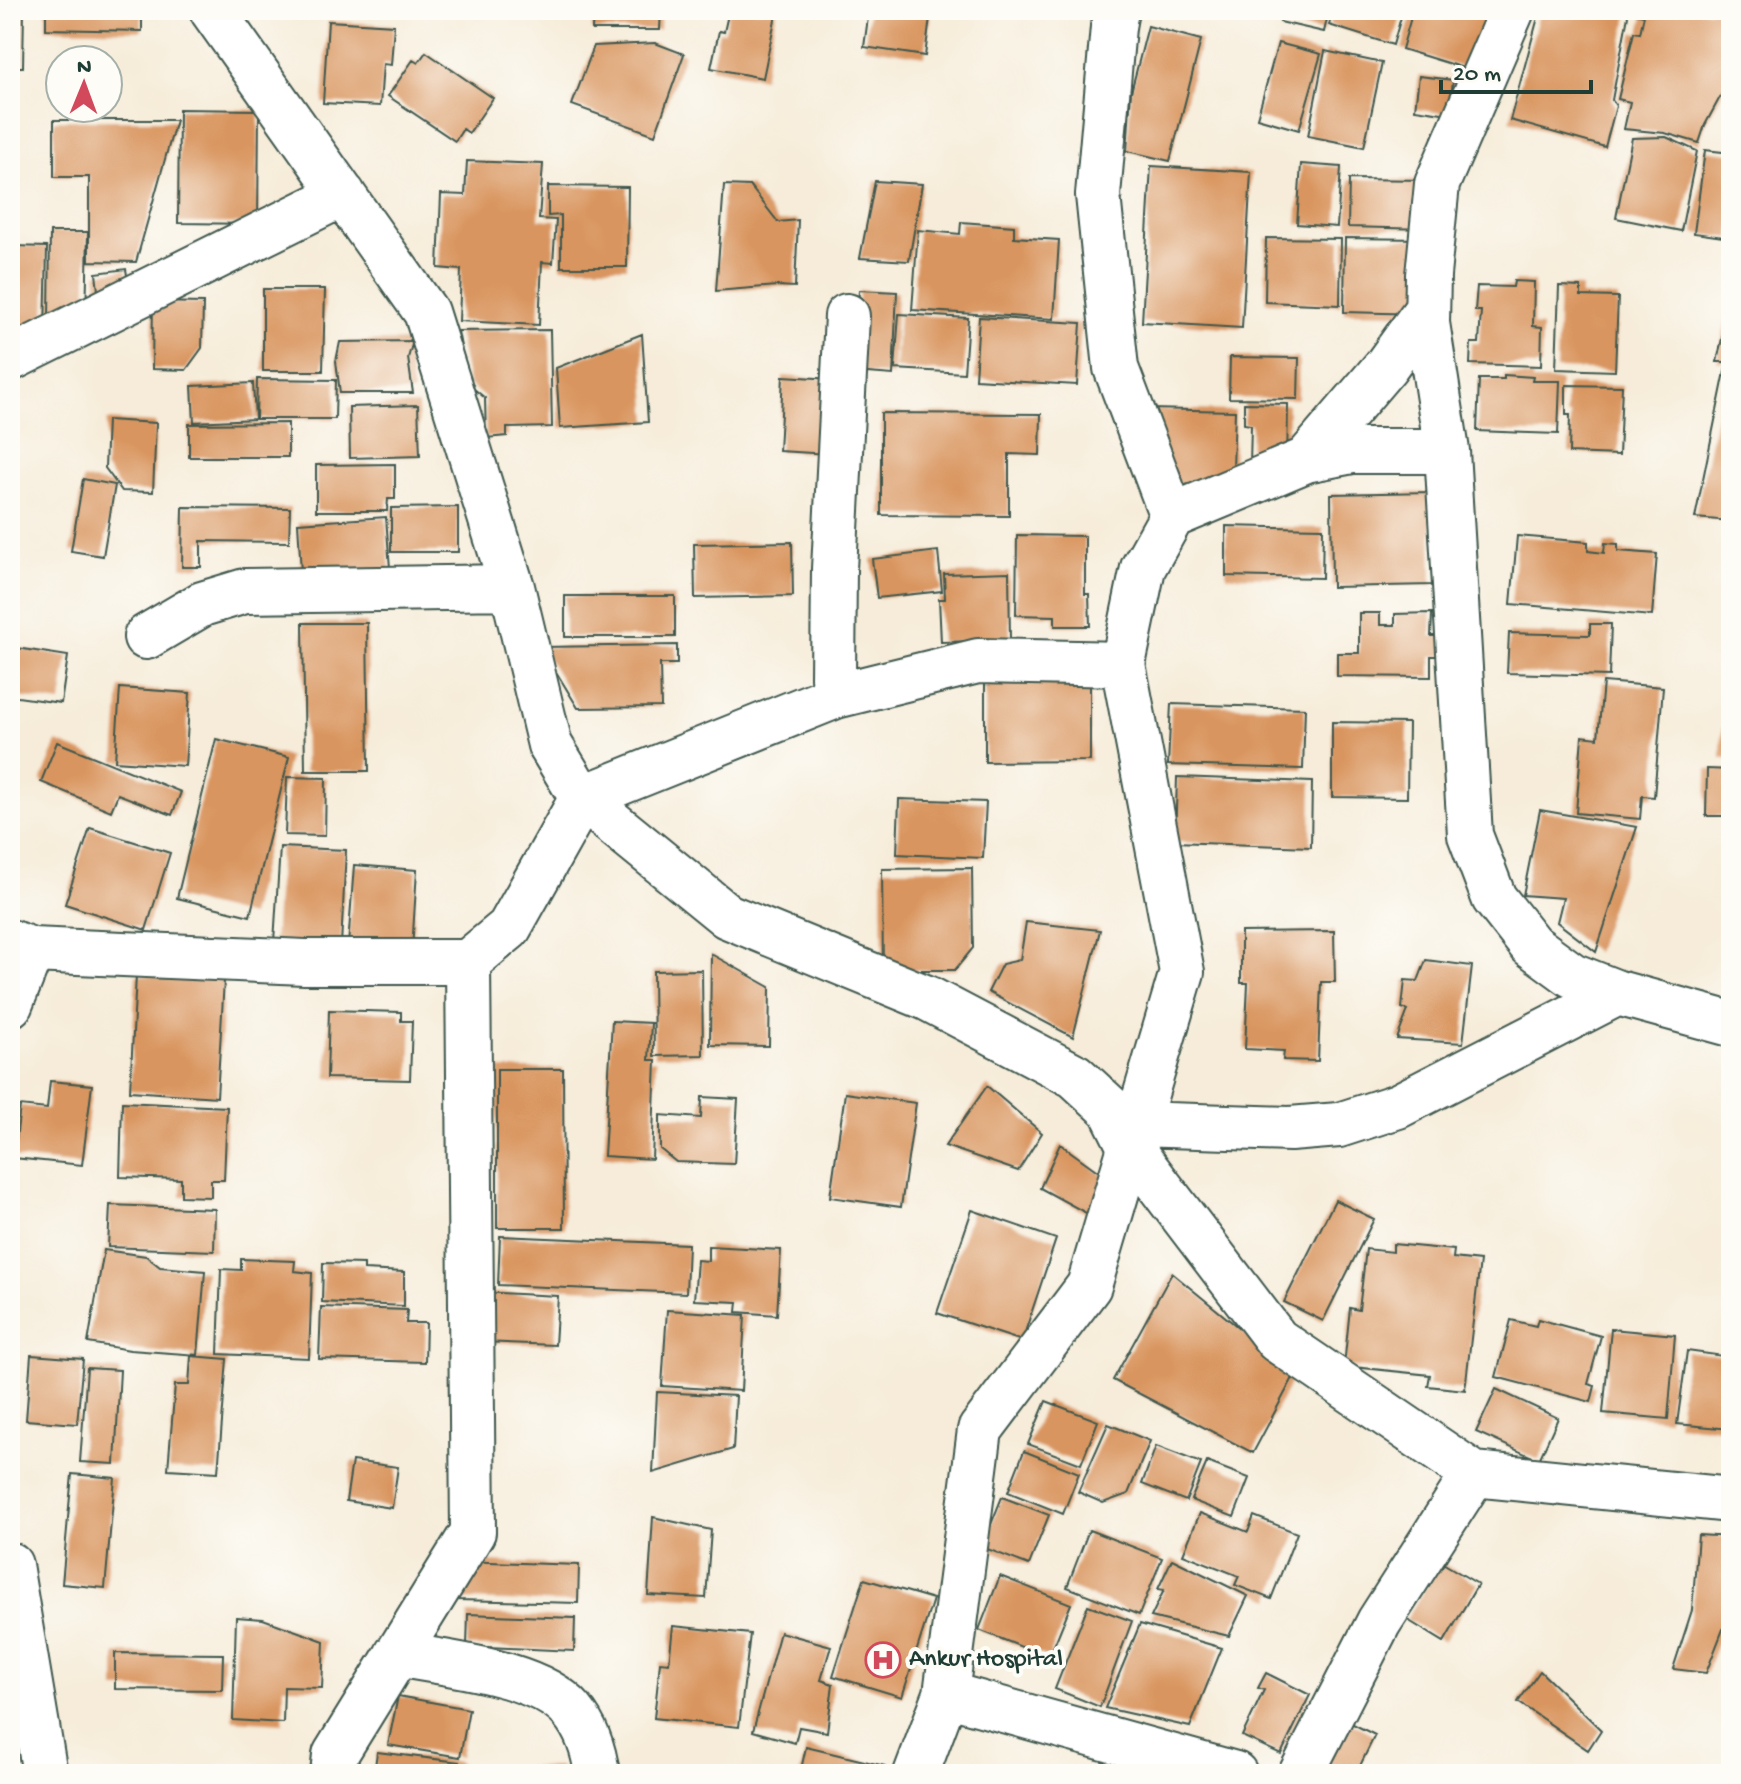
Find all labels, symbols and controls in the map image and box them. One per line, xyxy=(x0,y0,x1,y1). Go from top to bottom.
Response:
north arrow xyxy=(44,44,124,124)
scale bar xyxy=(1441,44,1591,94)
text: N xyxy=(77,55,92,81)
text: 20 m xyxy=(1453,61,1501,90)
hospital icon: Ankur Hospital xyxy=(864,1641,902,1679)
place label: Ankur Hospital xyxy=(909,1645,1063,1676)

